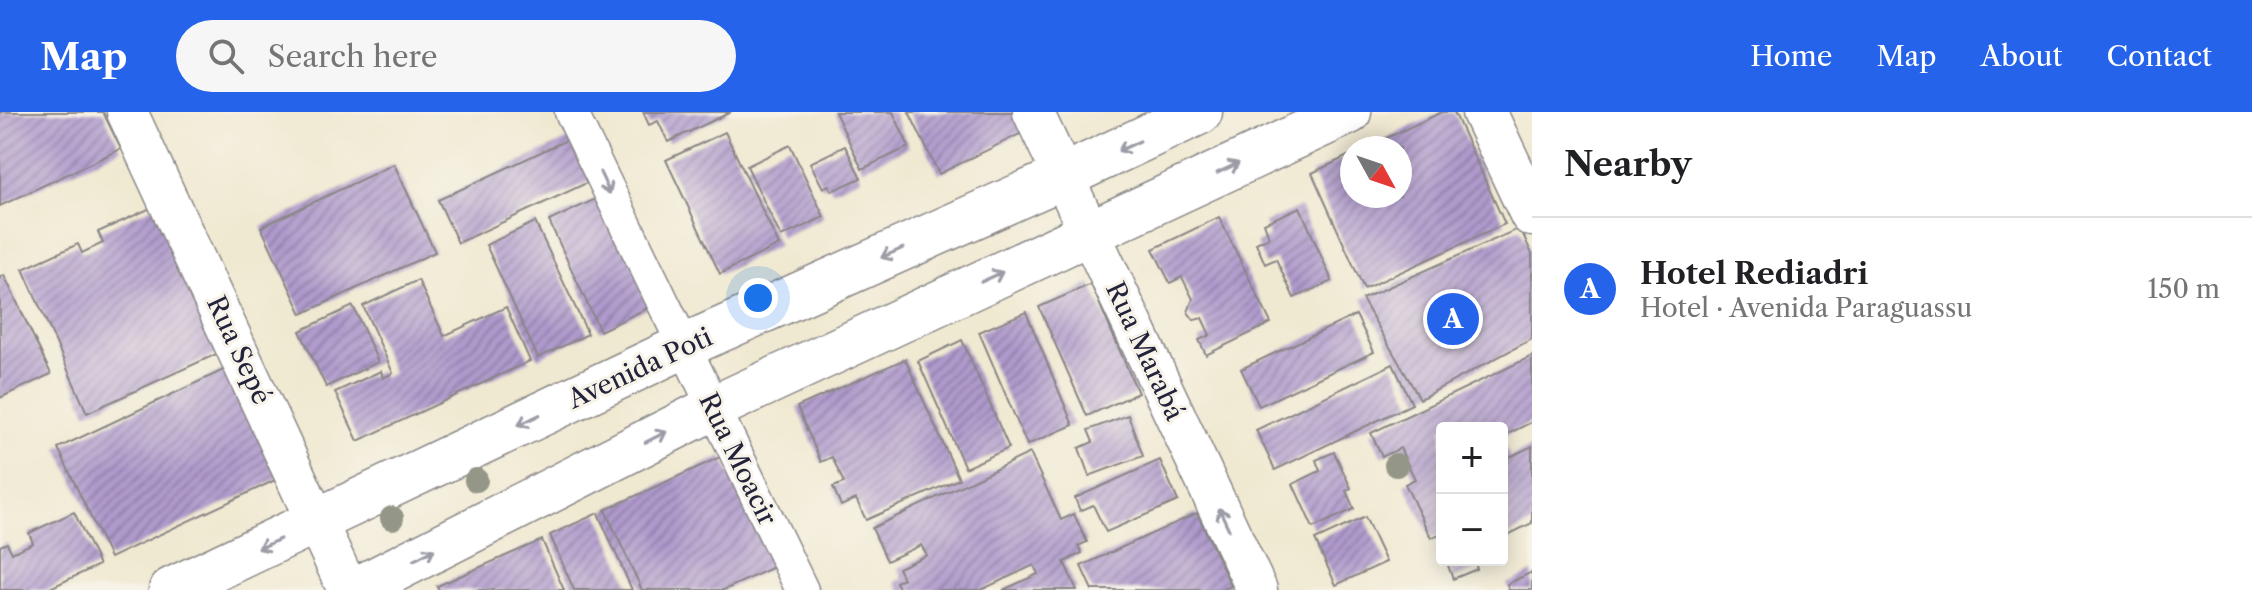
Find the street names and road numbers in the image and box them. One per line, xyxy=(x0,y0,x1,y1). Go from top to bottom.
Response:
street label: Rua Marabá xyxy=(1099,277,1191,426)
street label: Rua Sepé xyxy=(200,291,278,409)
street label: Avenida Poti xyxy=(562,321,717,416)
street label: Rua Moacir xyxy=(692,388,784,530)

